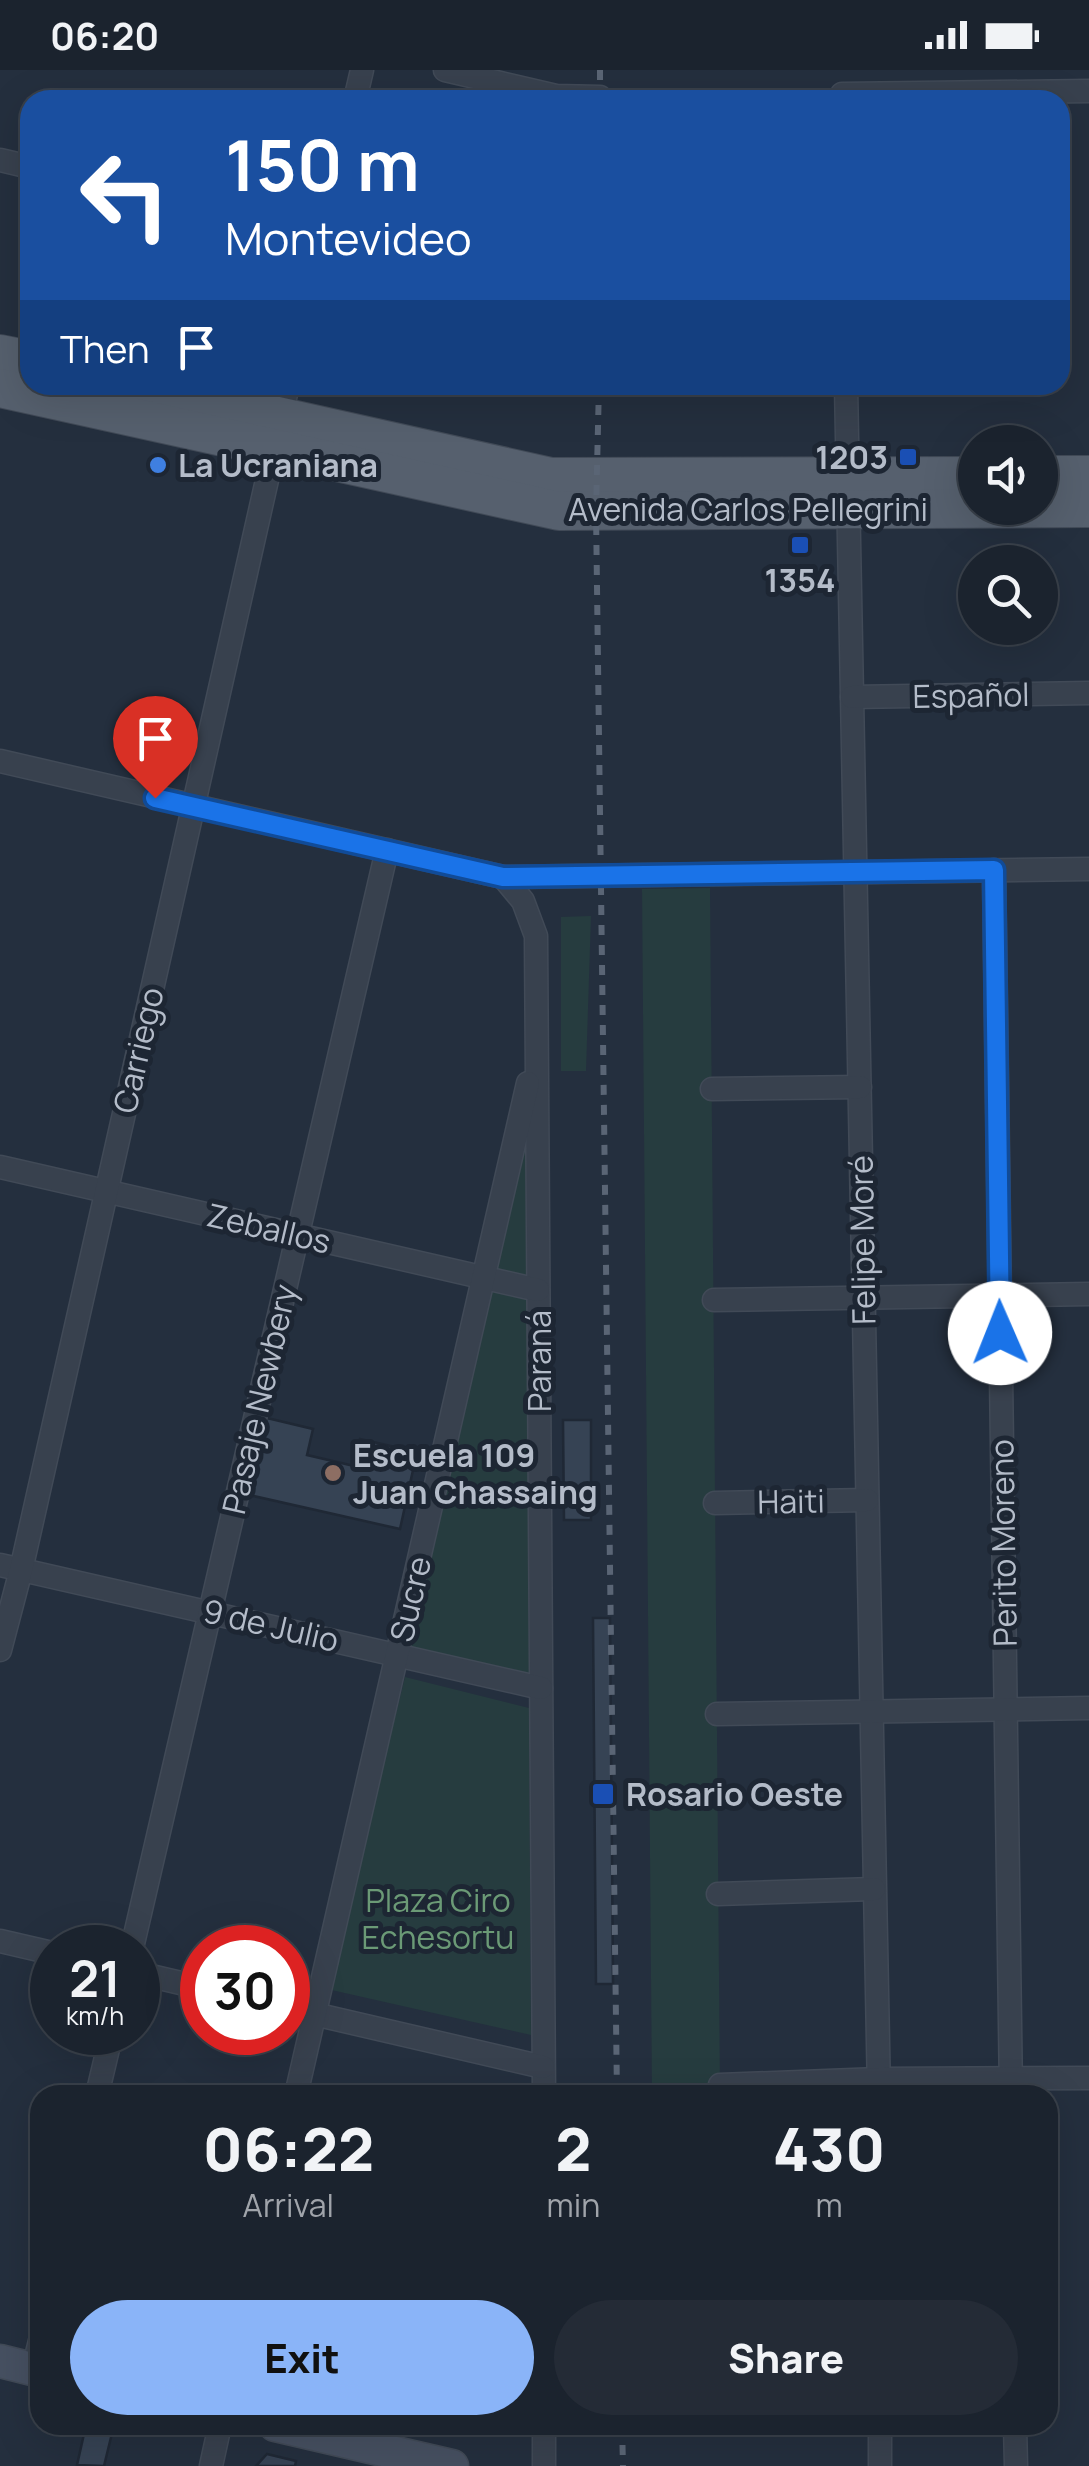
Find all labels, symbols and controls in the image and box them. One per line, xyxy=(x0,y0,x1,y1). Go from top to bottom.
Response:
text: 06:20 xyxy=(50,9,159,61)
text: 150 m xyxy=(225,116,420,212)
icon: left xyxy=(60,130,190,260)
text: Montevideo xyxy=(225,207,472,269)
icon: arrive xyxy=(169,320,224,375)
text: Then xyxy=(60,322,149,374)
map controls xyxy=(958,425,1058,645)
button: sound xyxy=(958,425,1058,525)
place label: 1203 xyxy=(815,435,888,479)
place label: La Ucraniana xyxy=(178,443,378,487)
marker: 1203 xyxy=(897,446,919,468)
marker: La Ucraniana xyxy=(147,454,169,476)
street label: Avenida Carlos Pellegrini xyxy=(568,487,928,531)
marker: 1354 xyxy=(789,534,811,556)
button: search xyxy=(958,545,1058,645)
place label: 1354 xyxy=(765,558,835,602)
street label: Español xyxy=(912,672,1030,718)
pin xyxy=(113,696,198,799)
icon: arrive xyxy=(128,711,183,766)
street label: Carriego xyxy=(102,983,174,1117)
street label: Felipe Moré xyxy=(839,1155,885,1325)
street label: Zeballos xyxy=(203,1192,335,1264)
street label: Pasaje Newbery xyxy=(211,1280,307,1518)
position arrow xyxy=(948,1281,1052,1385)
street label: Paraná xyxy=(517,1310,561,1412)
place label: Escuela 109 Juan Chassaing xyxy=(353,1433,598,1514)
street label: Perito Moreno xyxy=(979,1439,1027,1647)
marker: Escuela 109 Juan Chassaing xyxy=(322,1462,344,1484)
street label: Haiti xyxy=(757,1478,825,1524)
street label: Sucre xyxy=(379,1552,441,1646)
street label: 9 de Julio xyxy=(199,1588,343,1662)
place label: Rosario Oeste xyxy=(626,1772,843,1816)
marker: Rosario Oeste xyxy=(590,1781,616,1807)
park label: Plaza Ciro Echesortu xyxy=(362,1878,514,1959)
speed limit sign: 30 xyxy=(180,1925,310,2055)
text: 21 xyxy=(69,1944,121,2012)
text: km/h xyxy=(66,1998,124,2033)
text: 06:22 xyxy=(202,2107,374,2189)
text: 2 xyxy=(555,2107,592,2189)
text: 430 xyxy=(773,2107,886,2189)
text: Arrival xyxy=(243,2183,334,2227)
text: min xyxy=(547,2183,600,2227)
text: m xyxy=(816,2183,843,2227)
button: Exit xyxy=(70,2300,534,2415)
button: Share xyxy=(554,2300,1018,2415)

